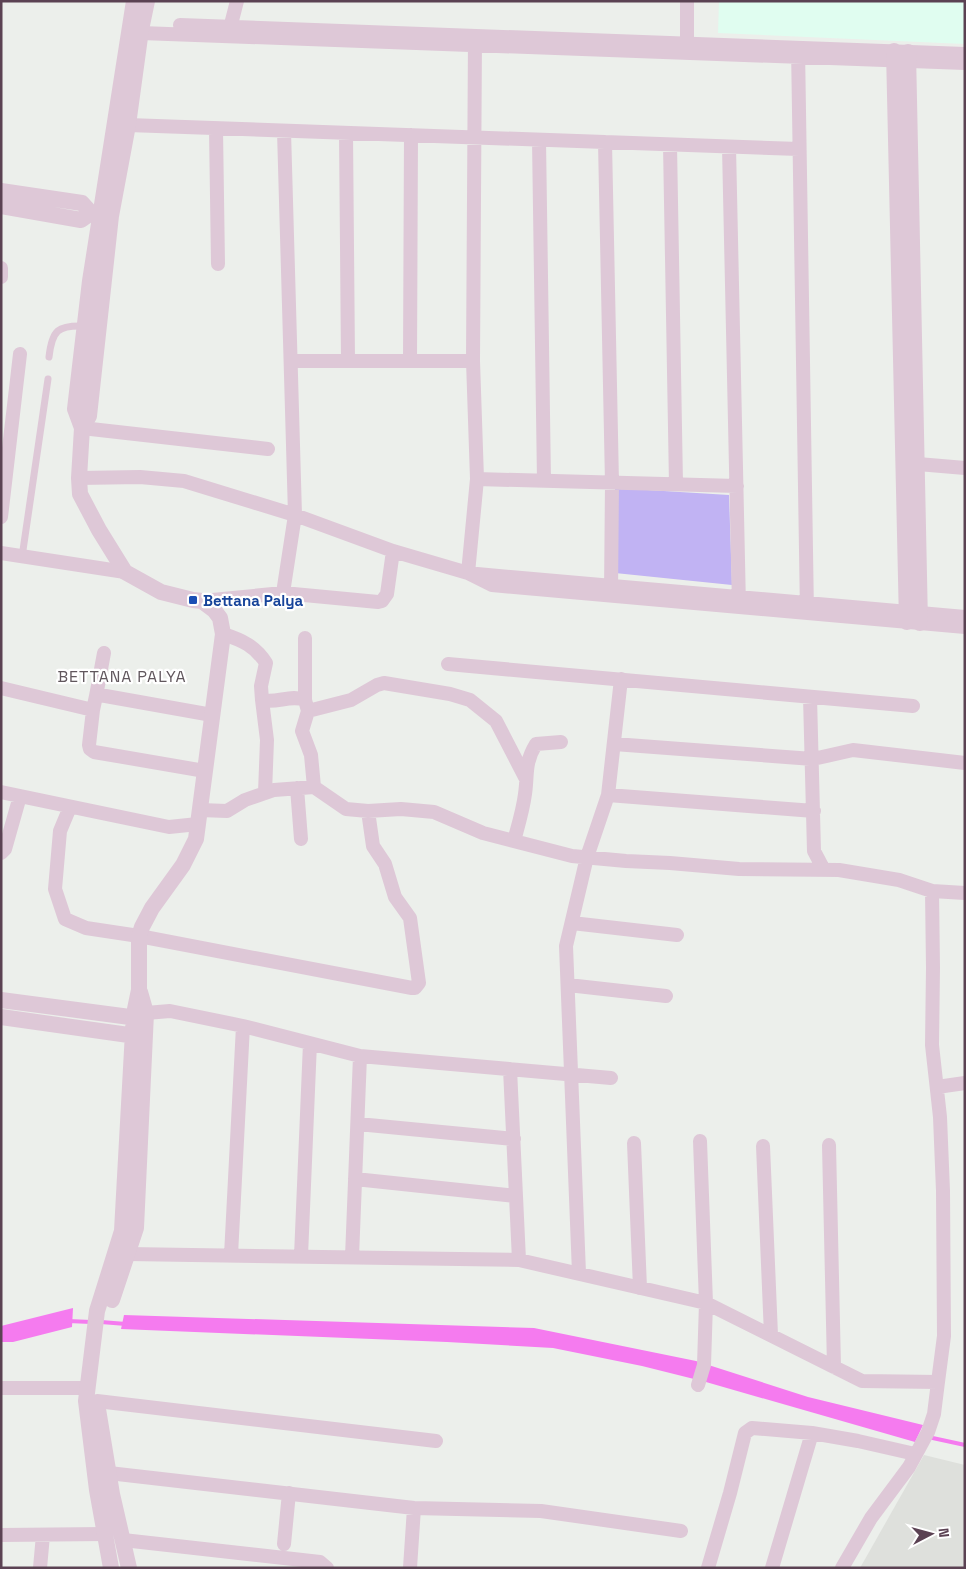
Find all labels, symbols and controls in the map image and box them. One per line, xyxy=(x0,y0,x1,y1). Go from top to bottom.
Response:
place label: Bettana Palya xyxy=(203,591,304,610)
marker: Bettana Palya xyxy=(187,594,199,606)
district label: BETTANA PALYA xyxy=(57,666,187,687)
north arrow xyxy=(906,1509,956,1559)
text: N xyxy=(934,1527,953,1538)

